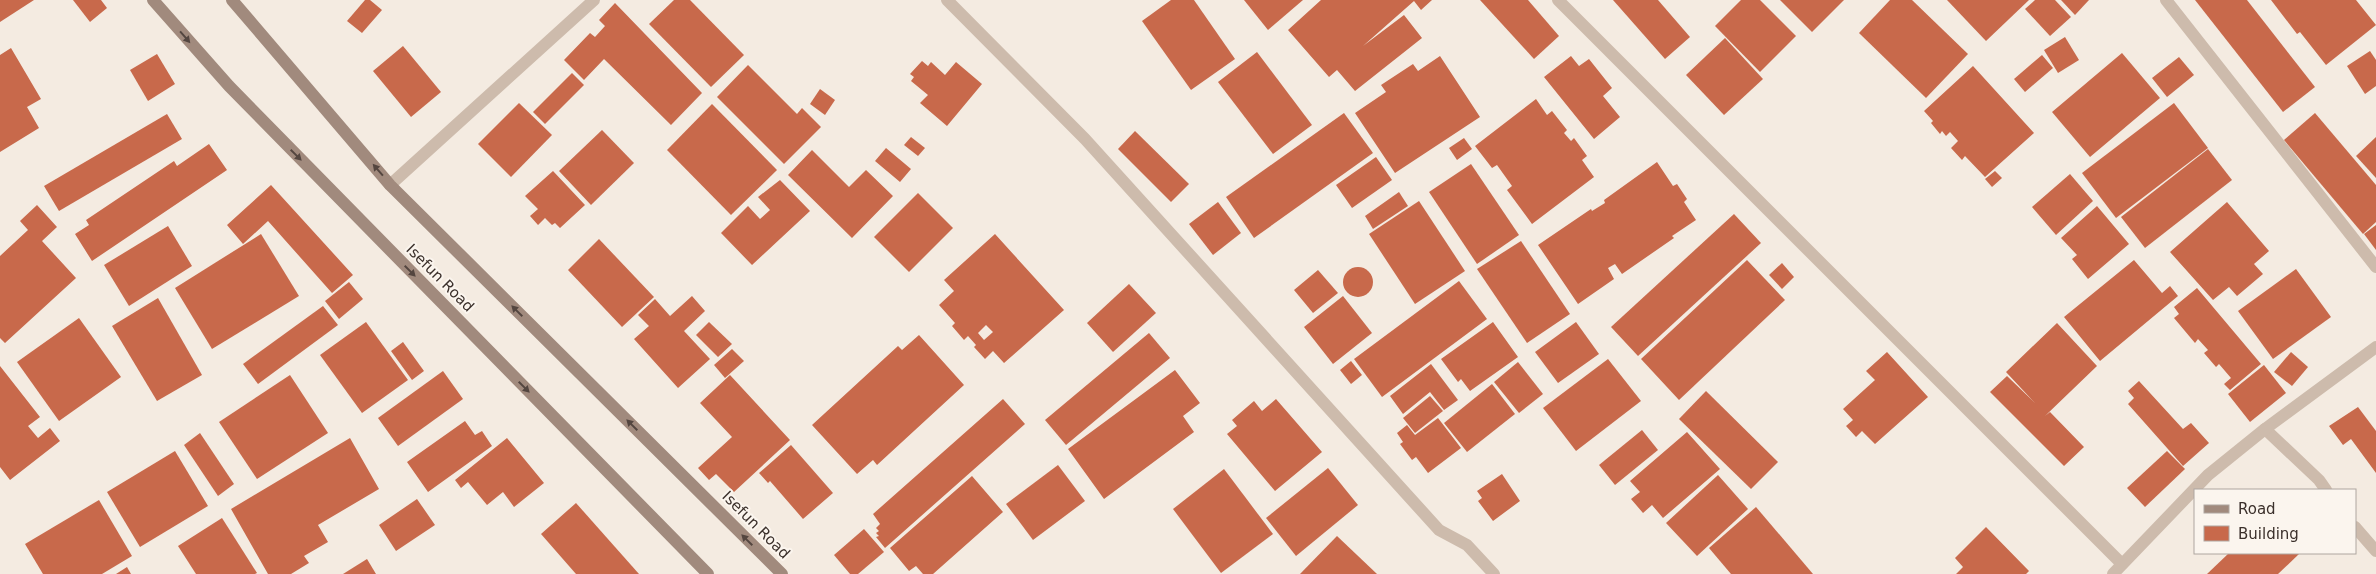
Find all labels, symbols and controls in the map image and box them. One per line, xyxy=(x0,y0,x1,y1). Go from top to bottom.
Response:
one-way arrow xyxy=(179,30,191,42)
one-way arrow xyxy=(290,149,302,161)
one-way arrow xyxy=(372,165,384,177)
street label: Isefun Road xyxy=(402,240,478,316)
one-way arrow xyxy=(404,264,416,276)
one-way arrow xyxy=(511,305,523,317)
one-way arrow xyxy=(518,380,530,392)
one-way arrow xyxy=(626,419,638,431)
street label: Isefun Road xyxy=(718,487,794,563)
legend xyxy=(2194,489,2356,554)
text: Road xyxy=(2238,500,2276,518)
text: Building xyxy=(2238,525,2299,543)
one-way arrow xyxy=(742,534,754,546)

